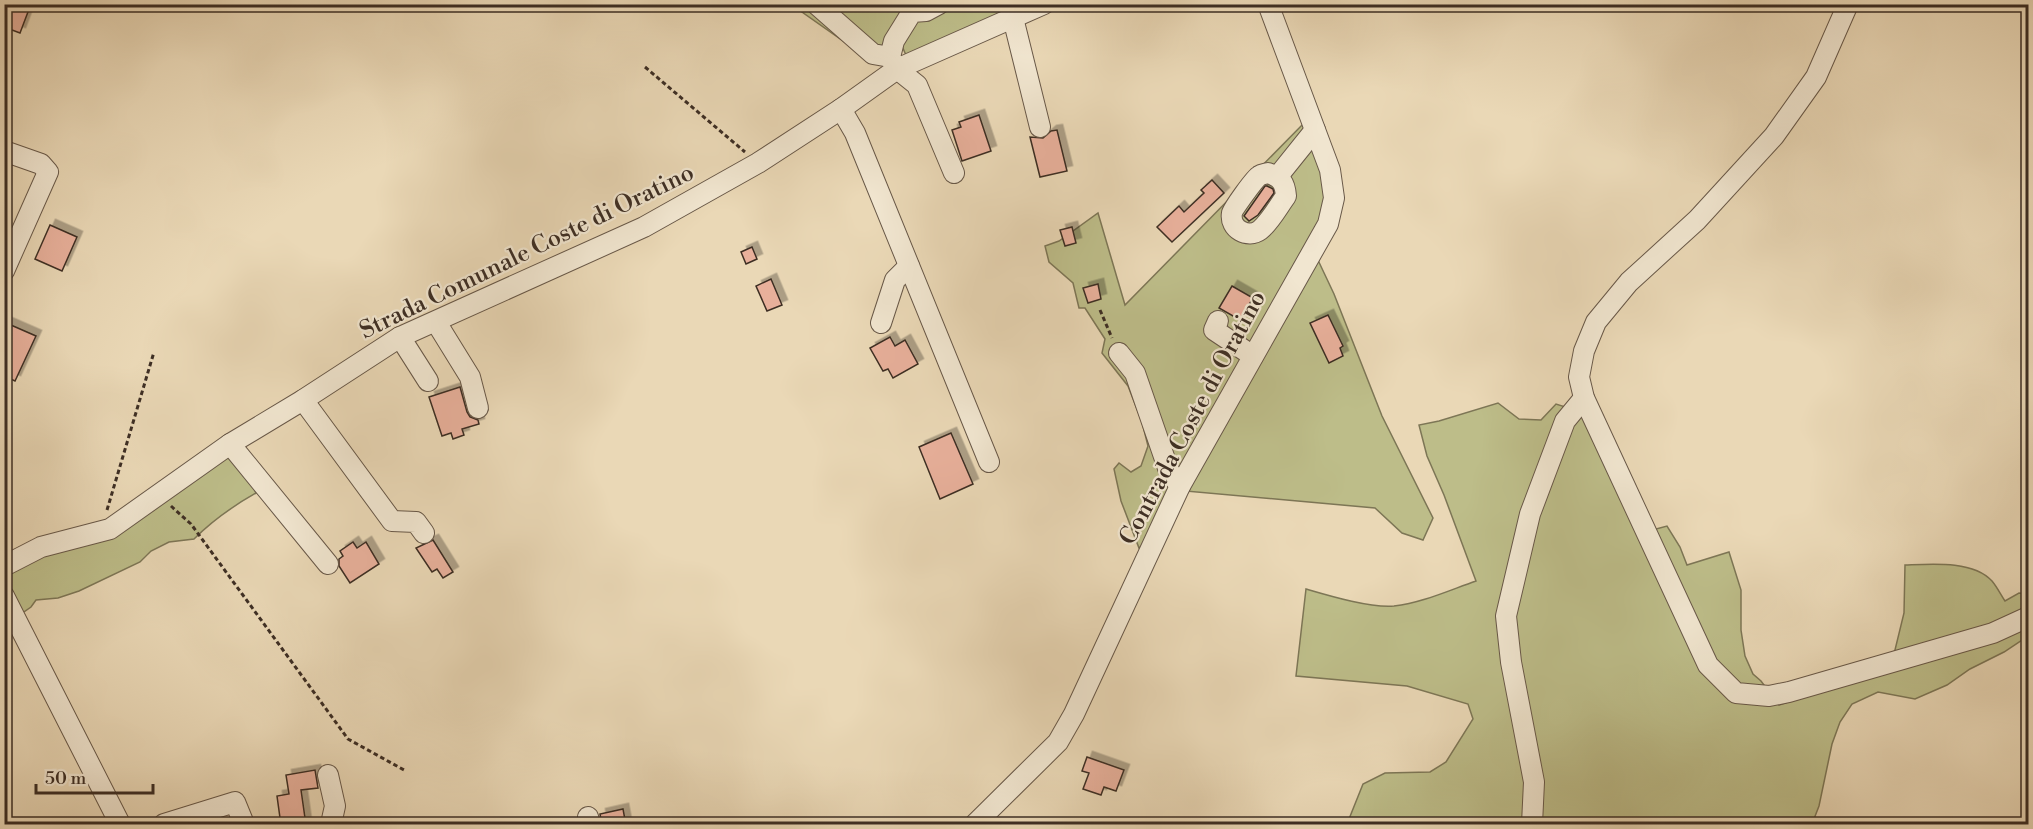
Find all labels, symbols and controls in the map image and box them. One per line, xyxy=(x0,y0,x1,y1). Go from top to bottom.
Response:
street label: Strada Comunale Coste di Oratino xyxy=(355,158,699,346)
street label: Contrada Coste di Oratino xyxy=(1113,286,1273,550)
scale bar xyxy=(36,757,153,795)
text: 50 m xyxy=(45,767,87,790)

